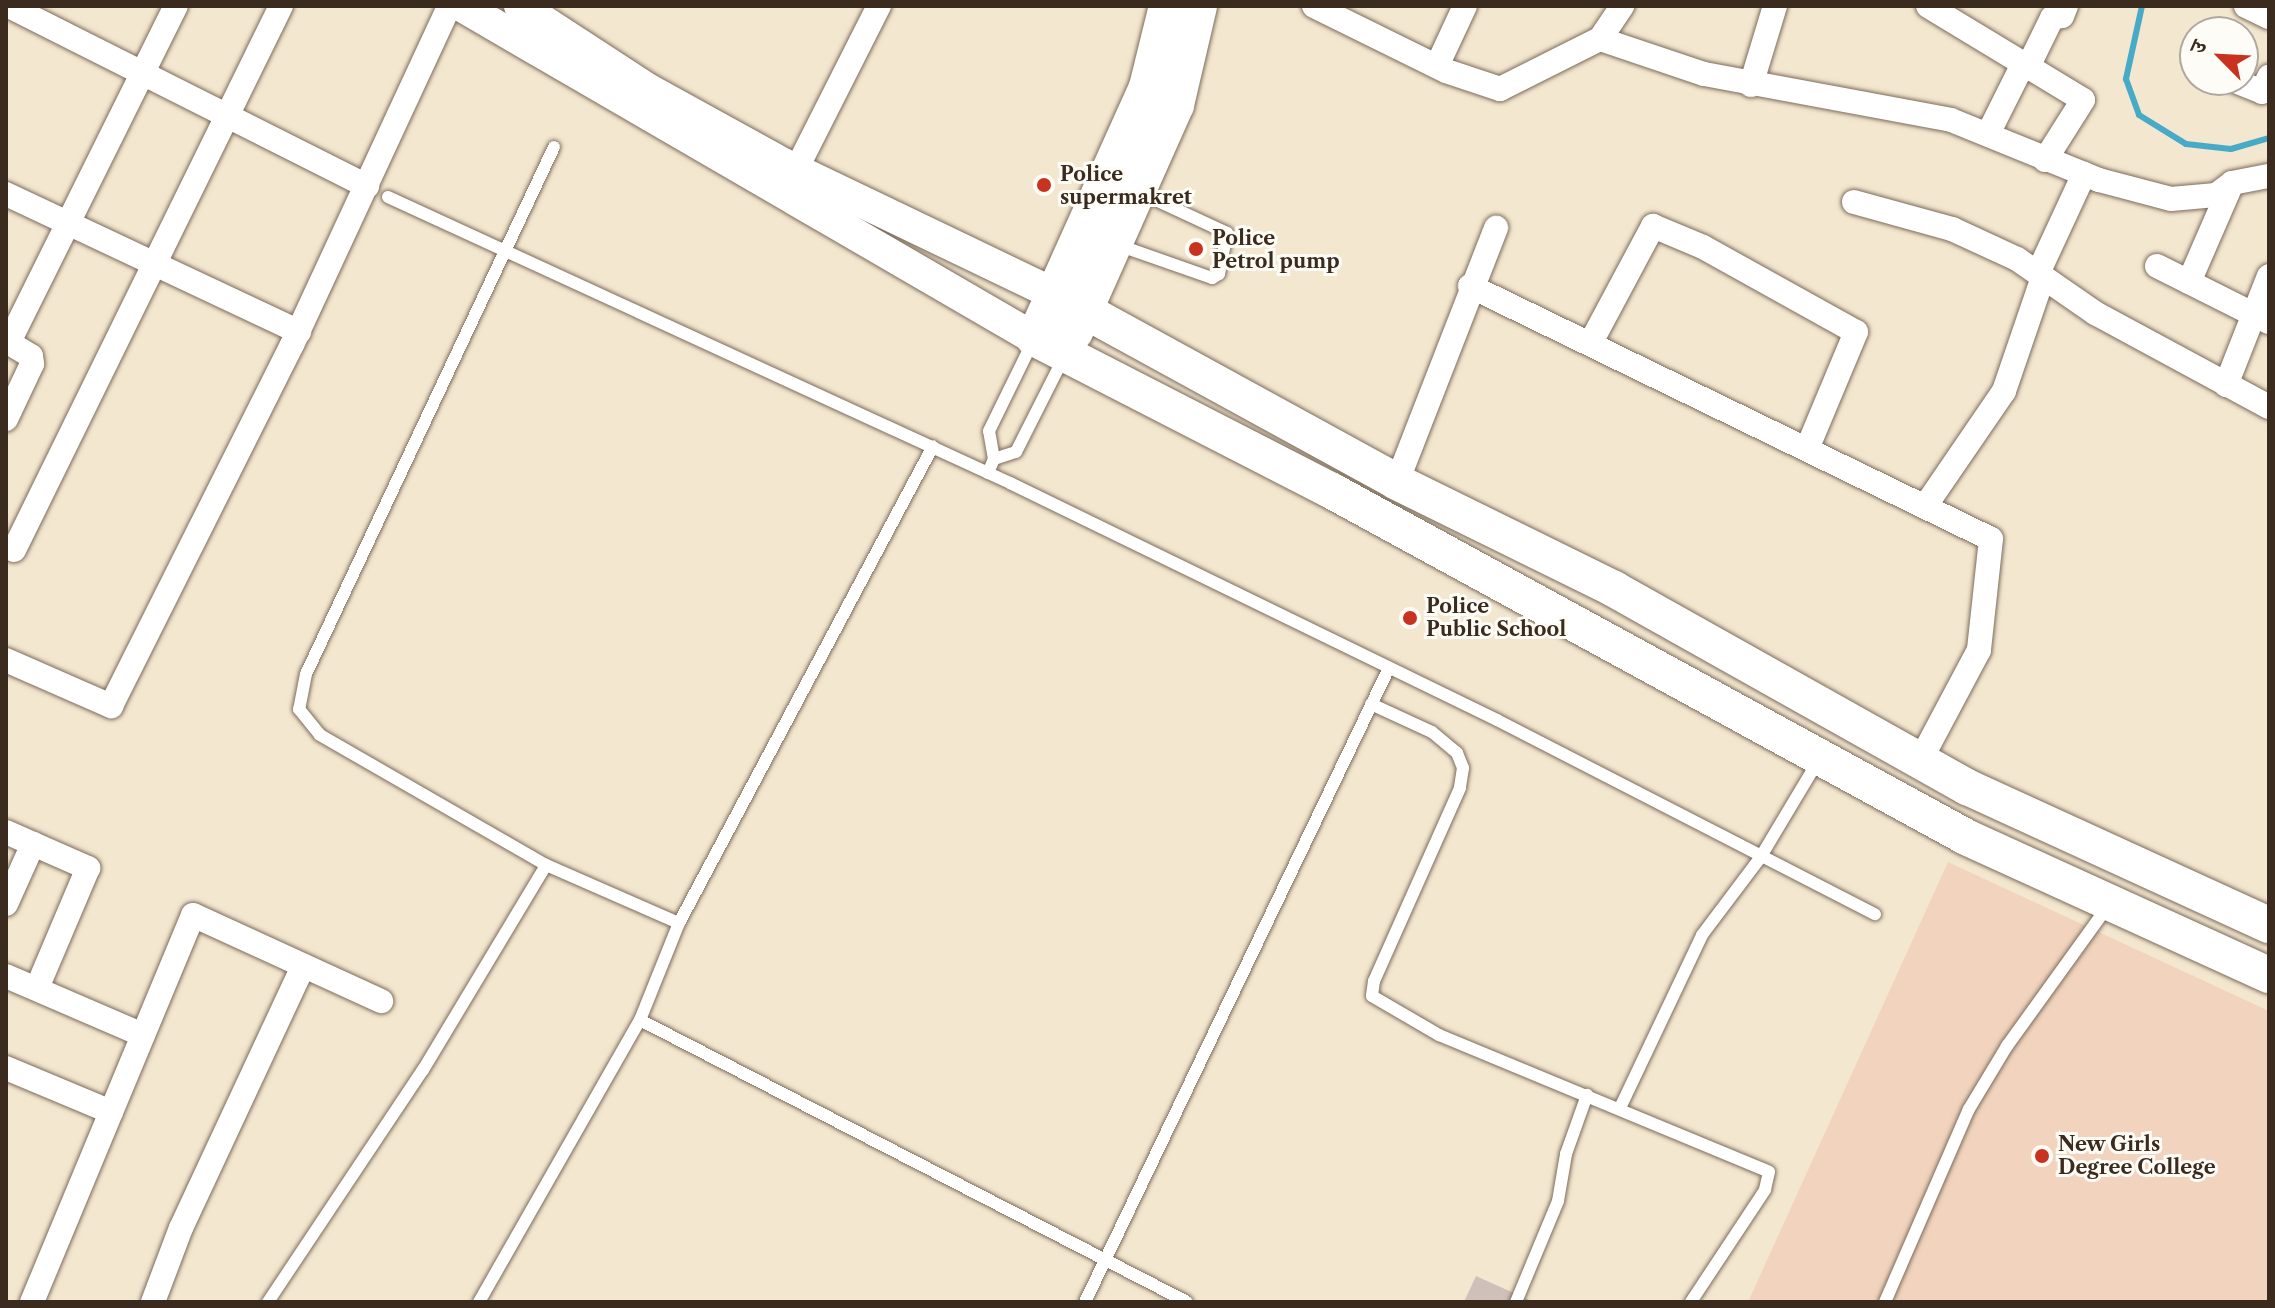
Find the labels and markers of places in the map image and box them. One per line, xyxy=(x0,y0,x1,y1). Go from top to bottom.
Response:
place label: Police supermakret xyxy=(1060,162,1192,209)
marker: Police supermakret xyxy=(1035,176,1053,194)
place label: Police Petrol pump xyxy=(1212,226,1340,273)
marker: Police Petrol pump xyxy=(1187,240,1205,258)
place label: Police Public School xyxy=(1426,594,1566,641)
marker: Police Public School xyxy=(1401,609,1419,627)
place label: New Girls Degree College xyxy=(2058,1132,2216,1179)
marker: New Girls Degree College xyxy=(2033,1147,2051,1165)

